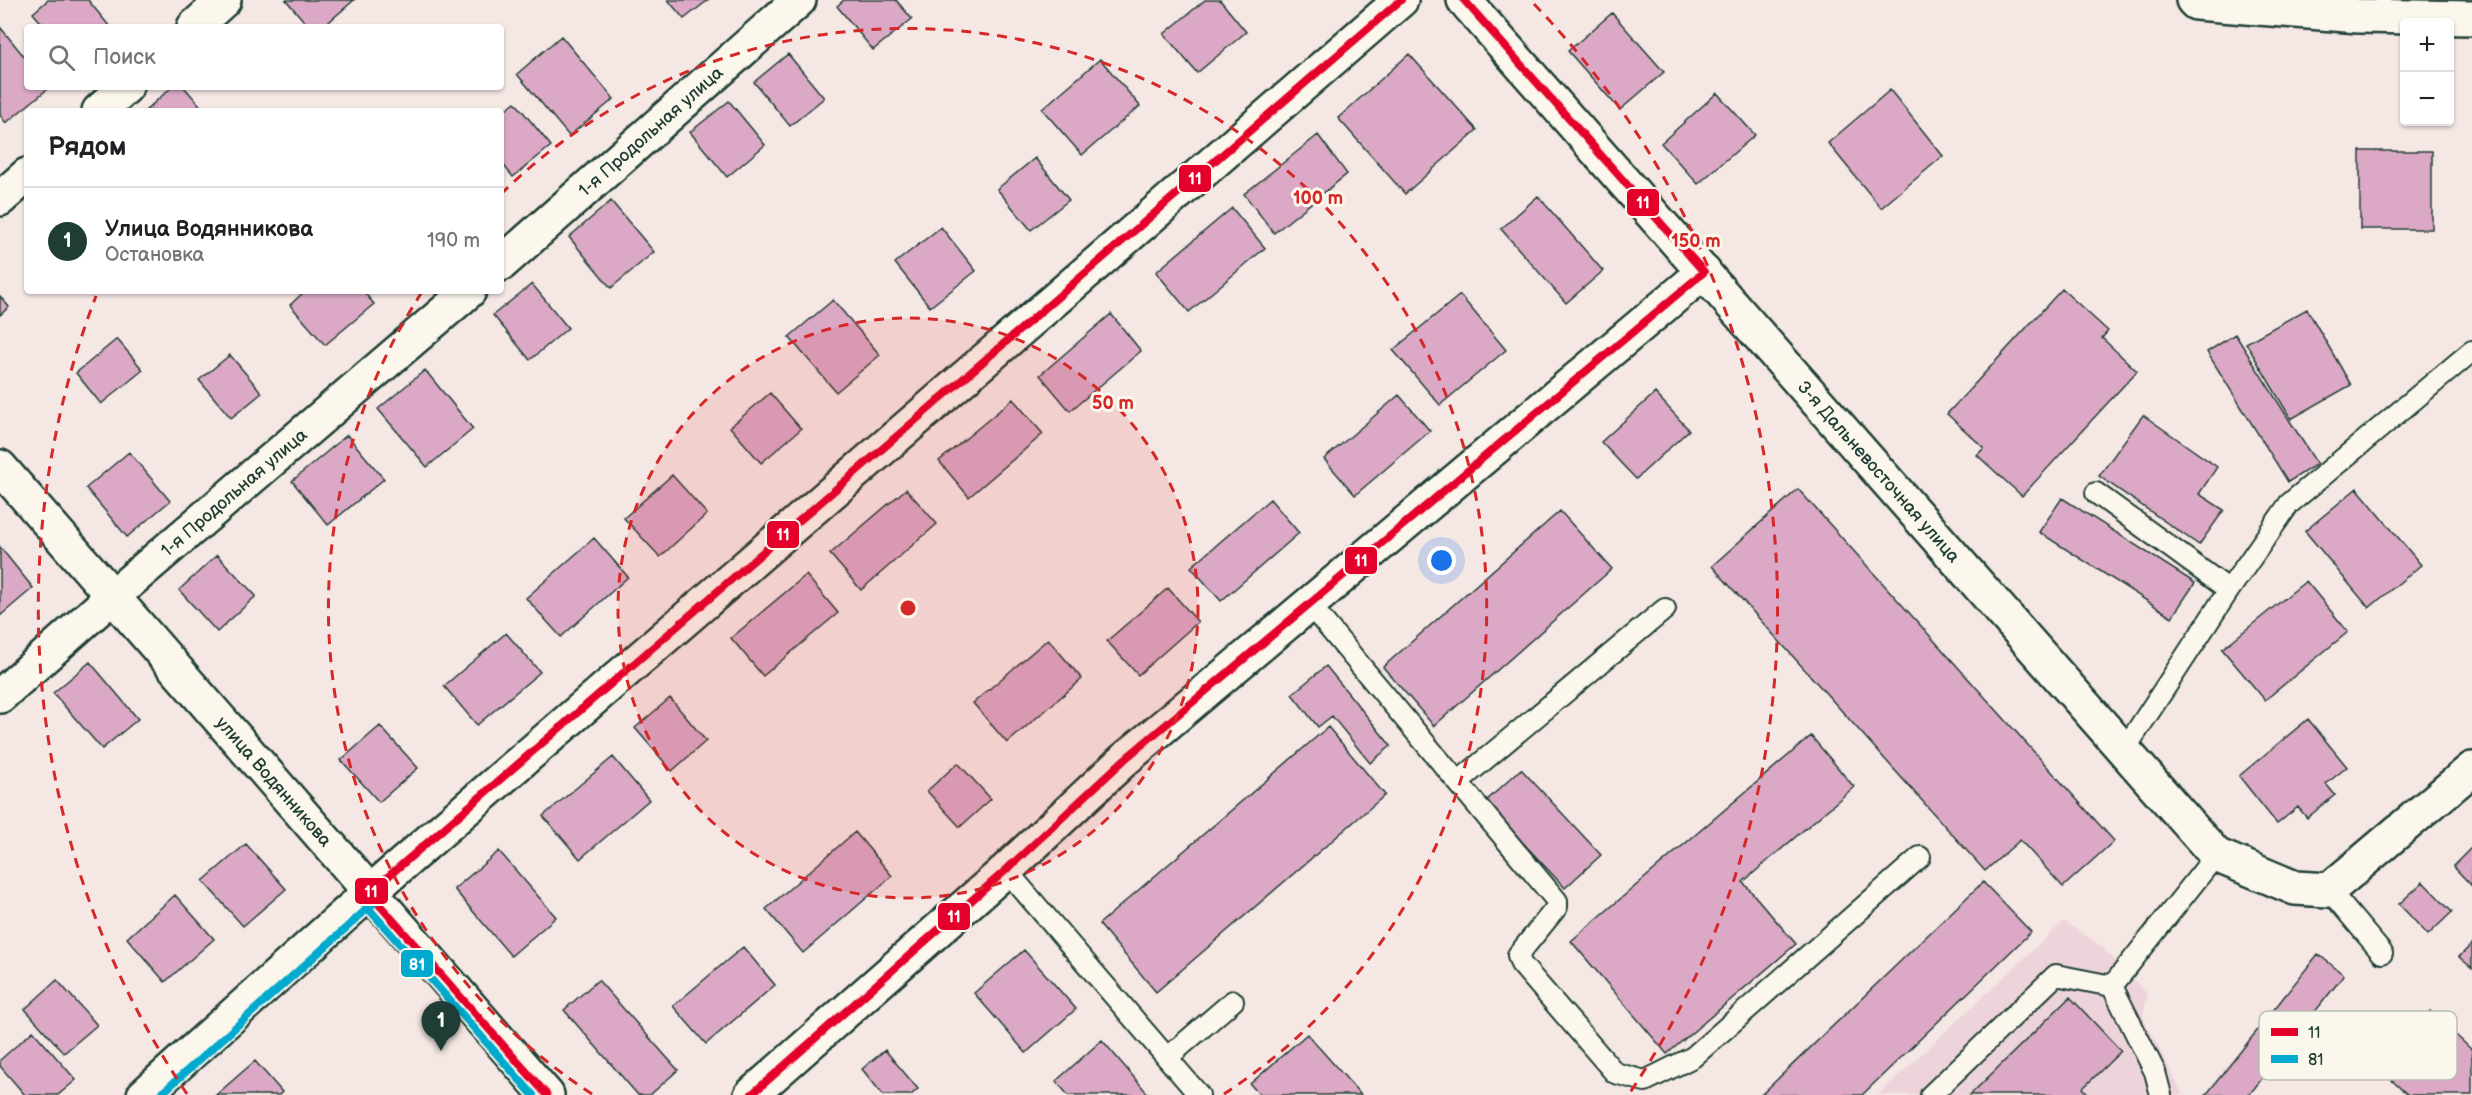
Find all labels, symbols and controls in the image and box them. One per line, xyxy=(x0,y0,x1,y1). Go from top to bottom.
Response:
map controls xyxy=(2400,18,2454,126)
button: + xyxy=(2400,18,2454,72)
search box xyxy=(24,24,504,90)
icon: search xyxy=(45,41,78,74)
text: Поиск xyxy=(93,44,156,71)
street label: 1-я Продольная улица xyxy=(574,62,728,201)
button: − xyxy=(2400,72,2454,126)
text: Рядом xyxy=(48,132,126,163)
line badge: 11 xyxy=(1178,164,1212,193)
text: 11 xyxy=(1188,170,1202,189)
text: 100 m xyxy=(1293,188,1343,209)
line badge: 11 xyxy=(1626,188,1660,217)
text: 11 xyxy=(1636,194,1650,213)
text: Улица Водянникова xyxy=(105,216,313,243)
text: 1 xyxy=(63,229,72,253)
text: 190 m xyxy=(427,229,480,253)
text: 150 m xyxy=(1671,231,1721,252)
text: Остановка xyxy=(105,243,204,267)
street label: 3-я Дальневосточная улица xyxy=(1793,376,1965,567)
text: 50 m xyxy=(1092,393,1134,414)
street label: 1-я Продольная улица xyxy=(156,424,312,561)
line badge: 11 xyxy=(766,520,800,549)
text: 11 xyxy=(776,526,790,545)
line badge: 11 xyxy=(1344,546,1378,575)
your location xyxy=(1427,546,1456,575)
text: 11 xyxy=(1354,552,1368,571)
centre of rings xyxy=(898,598,918,618)
street label: улица Водянникова xyxy=(212,712,336,851)
line badge: 11 xyxy=(354,877,389,905)
text: 11 xyxy=(364,883,378,902)
line badge: 11 xyxy=(937,902,971,931)
text: 11 xyxy=(947,908,961,927)
line badge: 81 xyxy=(400,949,434,978)
text: 81 xyxy=(409,956,425,975)
pin: 1 xyxy=(422,1002,460,1051)
legend xyxy=(2259,1011,2457,1080)
text: 11 xyxy=(2308,1024,2320,1043)
text: 81 xyxy=(2308,1051,2324,1070)

